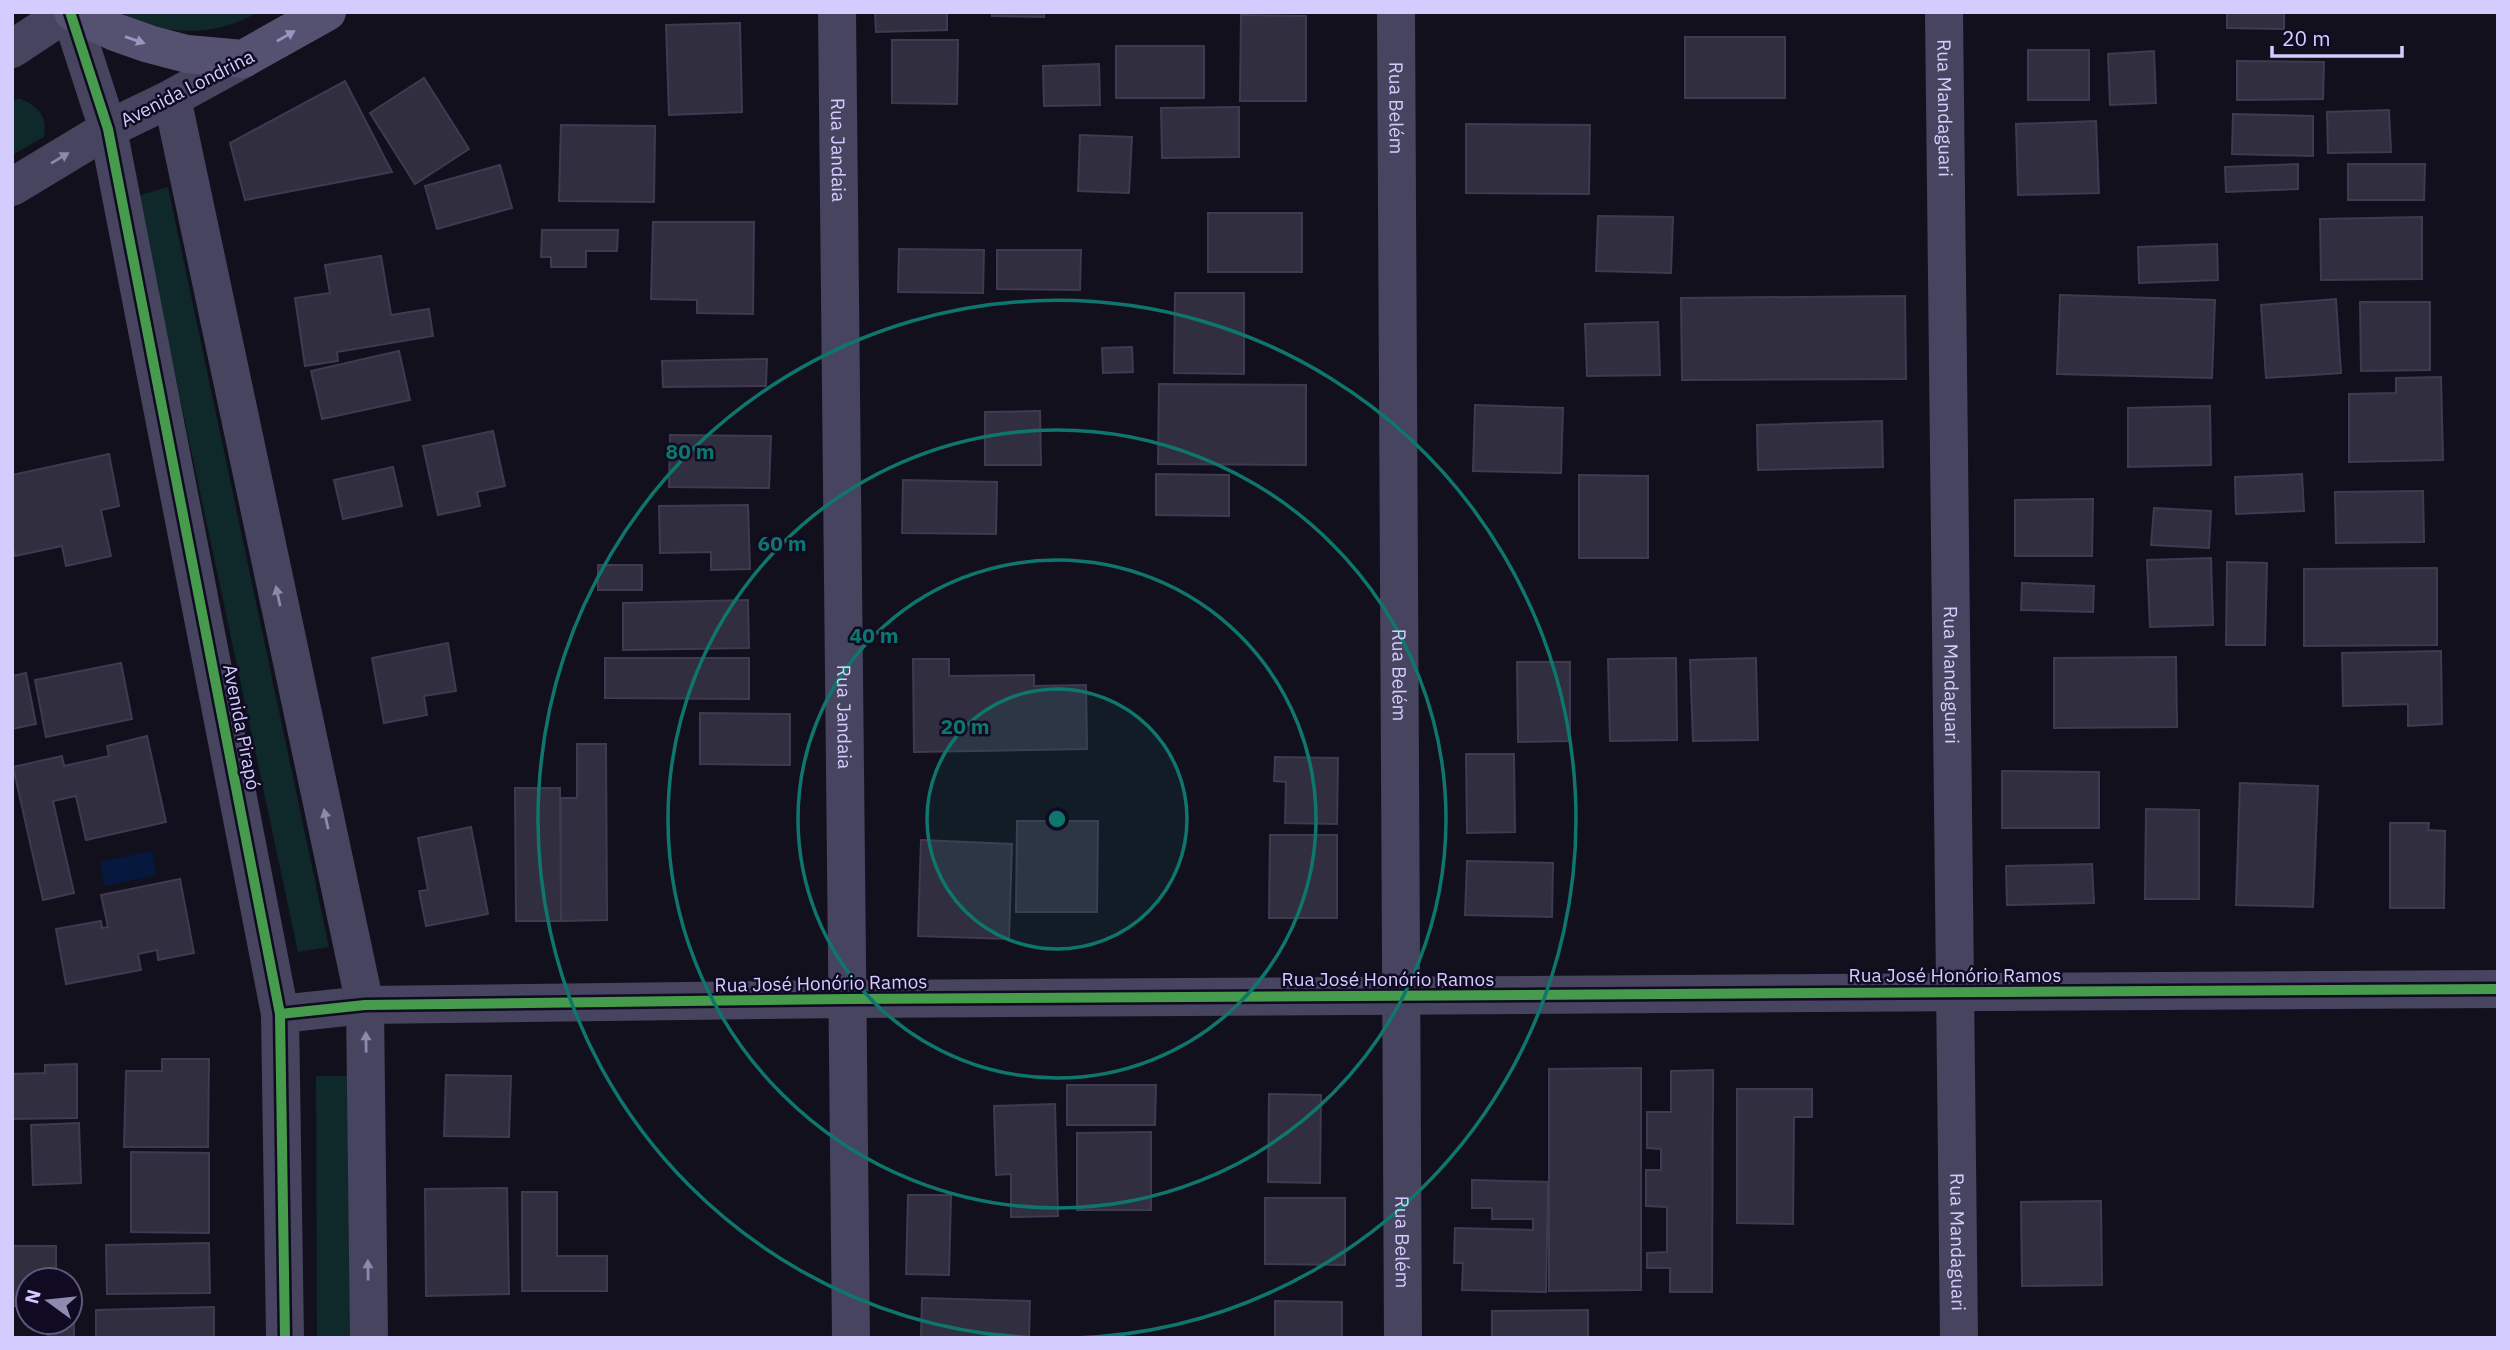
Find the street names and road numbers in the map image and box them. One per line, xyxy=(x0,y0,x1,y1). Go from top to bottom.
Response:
street label: Rua Mandaguari xyxy=(1932,39,1958,177)
street label: Avenida Londrina xyxy=(116,44,258,132)
street label: Rua Belém xyxy=(1384,62,1409,154)
street label: Rua Jandaia xyxy=(826,98,851,202)
street label: Rua Mandaguari xyxy=(1939,606,1964,744)
street label: Rua Belém xyxy=(1387,629,1412,721)
street label: Avenida Pirapó xyxy=(218,662,266,792)
street label: Rua Jandaia xyxy=(832,665,857,769)
street label: Rua José Honório Ramos xyxy=(1848,963,2062,987)
street label: Rua José Honório Ramos xyxy=(1281,967,1495,991)
street label: Rua José Honório Ramos xyxy=(714,969,928,997)
street label: Rua Mandaguari xyxy=(1945,1173,1971,1311)
street label: Rua Belém xyxy=(1390,1196,1415,1288)

